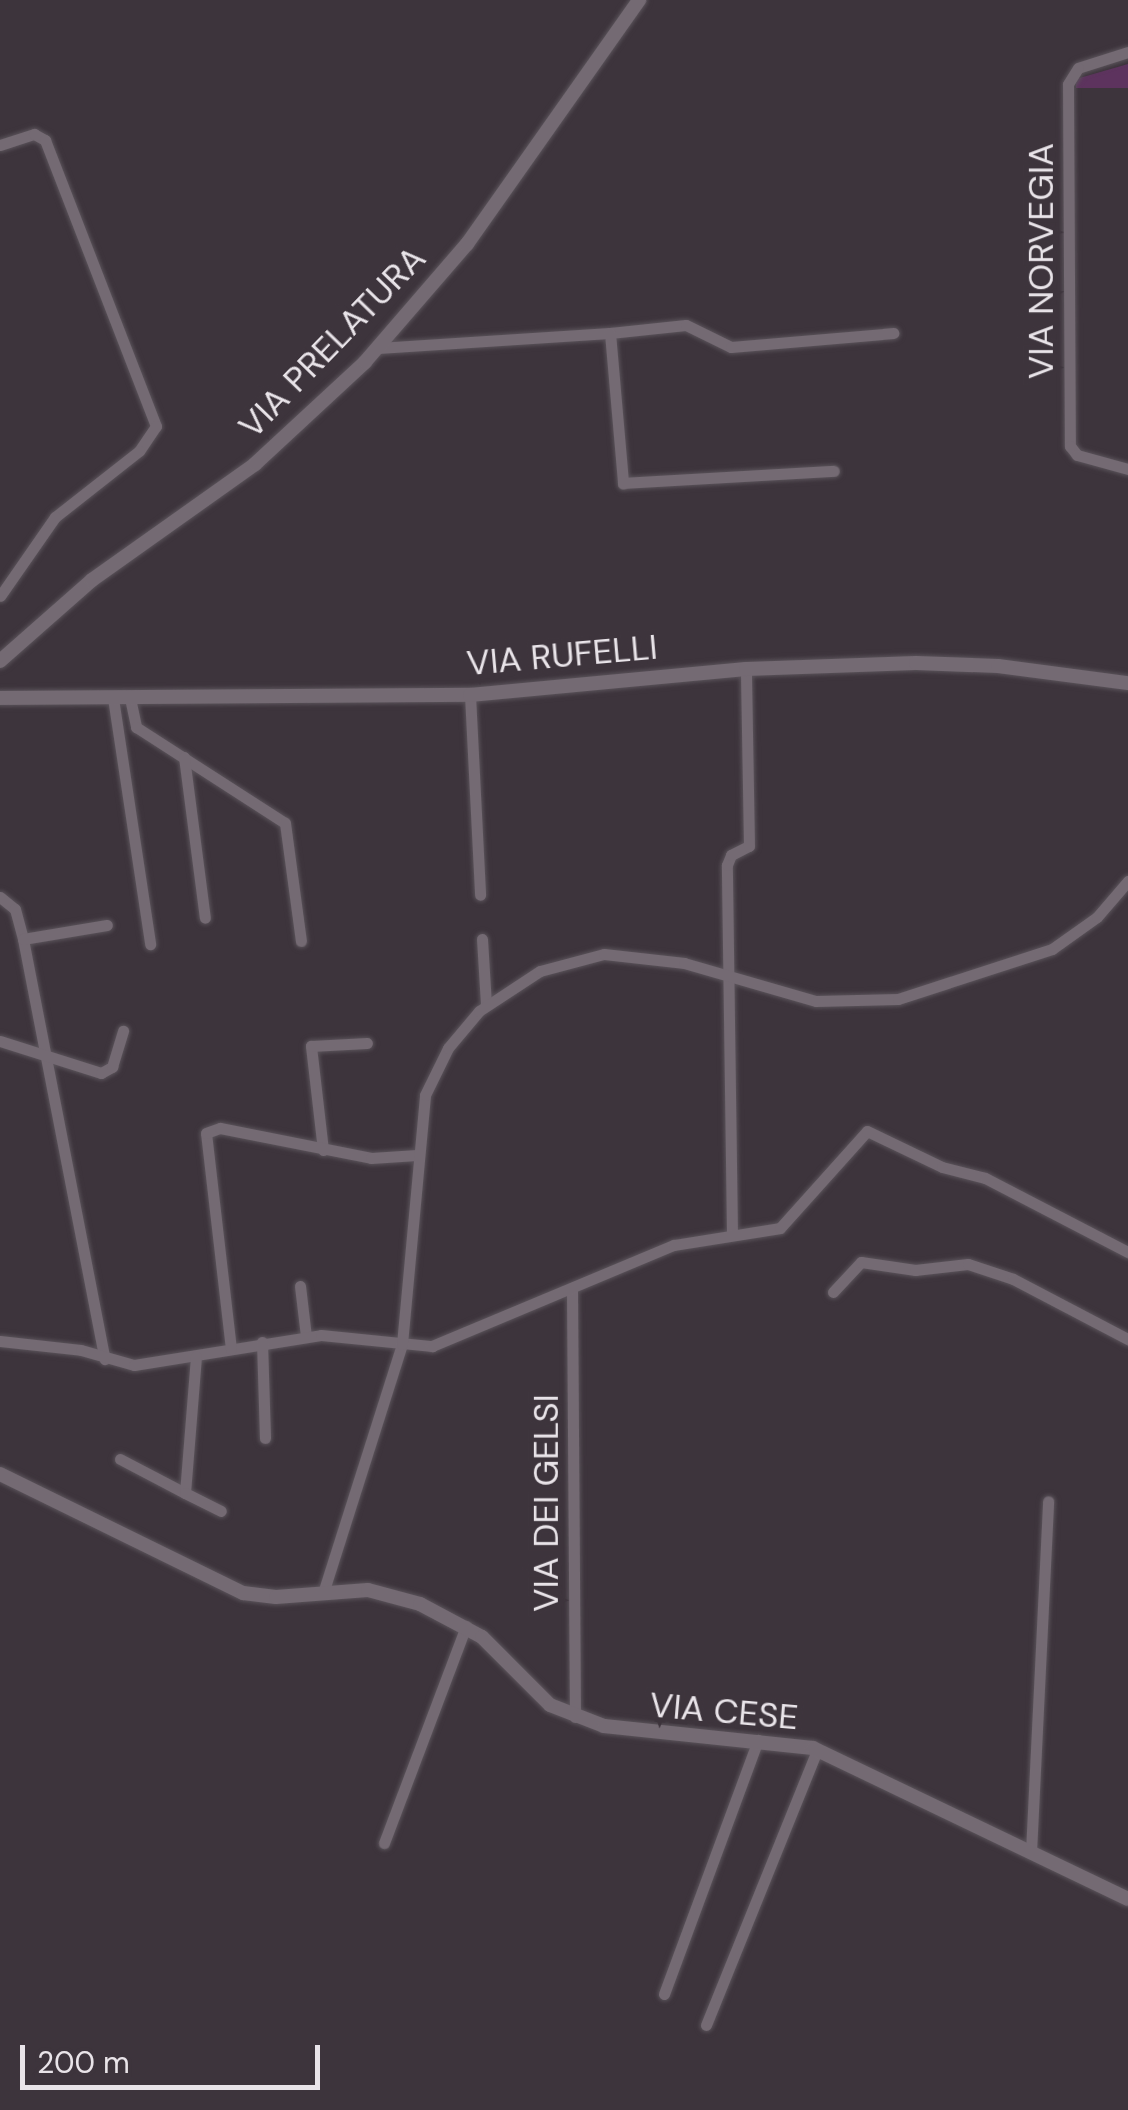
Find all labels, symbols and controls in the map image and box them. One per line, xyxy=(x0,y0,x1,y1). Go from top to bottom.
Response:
street label: VIA NORVEGIA xyxy=(1020,143,1062,379)
street label: VIA PRELATURA xyxy=(230,237,434,447)
street label: VIA RUFELLI xyxy=(465,626,659,684)
street label: VIA DEI GELSI xyxy=(525,1394,567,1612)
street label: VIA CESE xyxy=(648,1684,800,1738)
scale bar xyxy=(25,2025,325,2087)
text: 200 m xyxy=(37,2043,130,2082)

